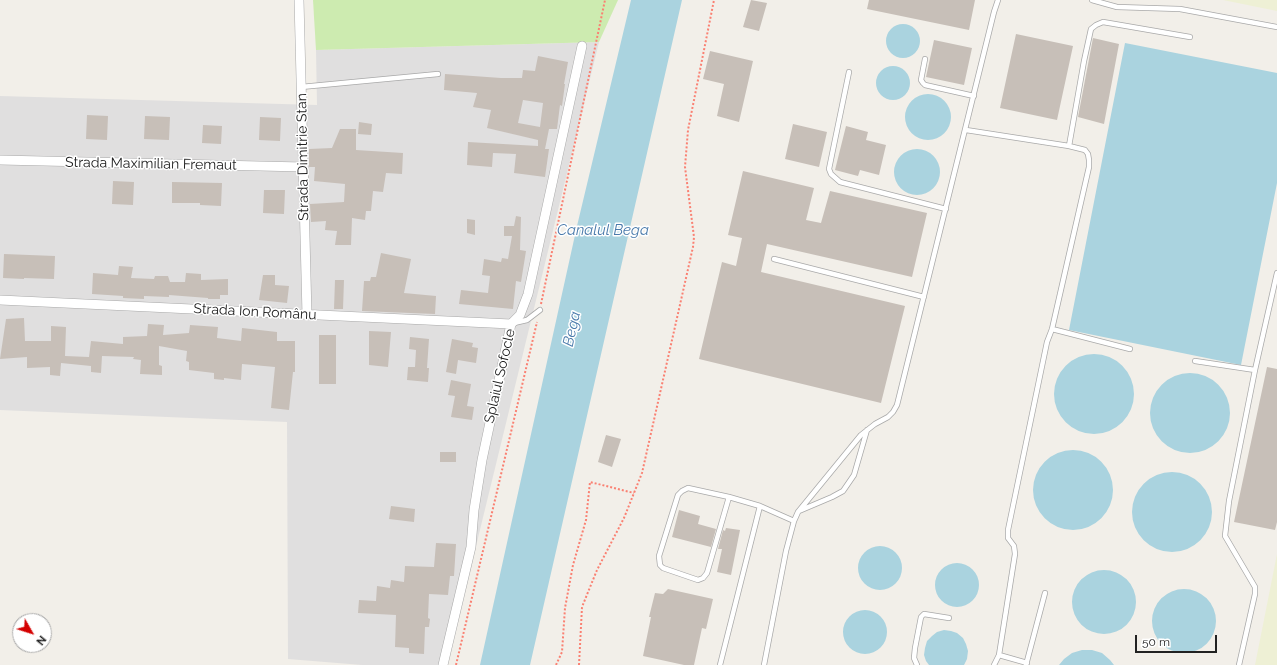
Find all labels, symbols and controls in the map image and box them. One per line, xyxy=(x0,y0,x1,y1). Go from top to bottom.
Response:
street label: Strada Dimitrie Stan xyxy=(293,93,313,221)
street label: Strada Maximilian Fremaut xyxy=(65,154,237,174)
water label: Canalul Bega xyxy=(557,221,649,239)
street label: Strada Ion Românu xyxy=(193,300,317,324)
water label: Bega xyxy=(559,310,585,348)
street label: Splaiul Sofocle xyxy=(481,327,519,425)
north arrow xyxy=(12,613,52,653)
scale bar xyxy=(1137,627,1219,653)
text: N xyxy=(33,633,49,648)
text: 50 m xyxy=(1142,635,1170,649)

